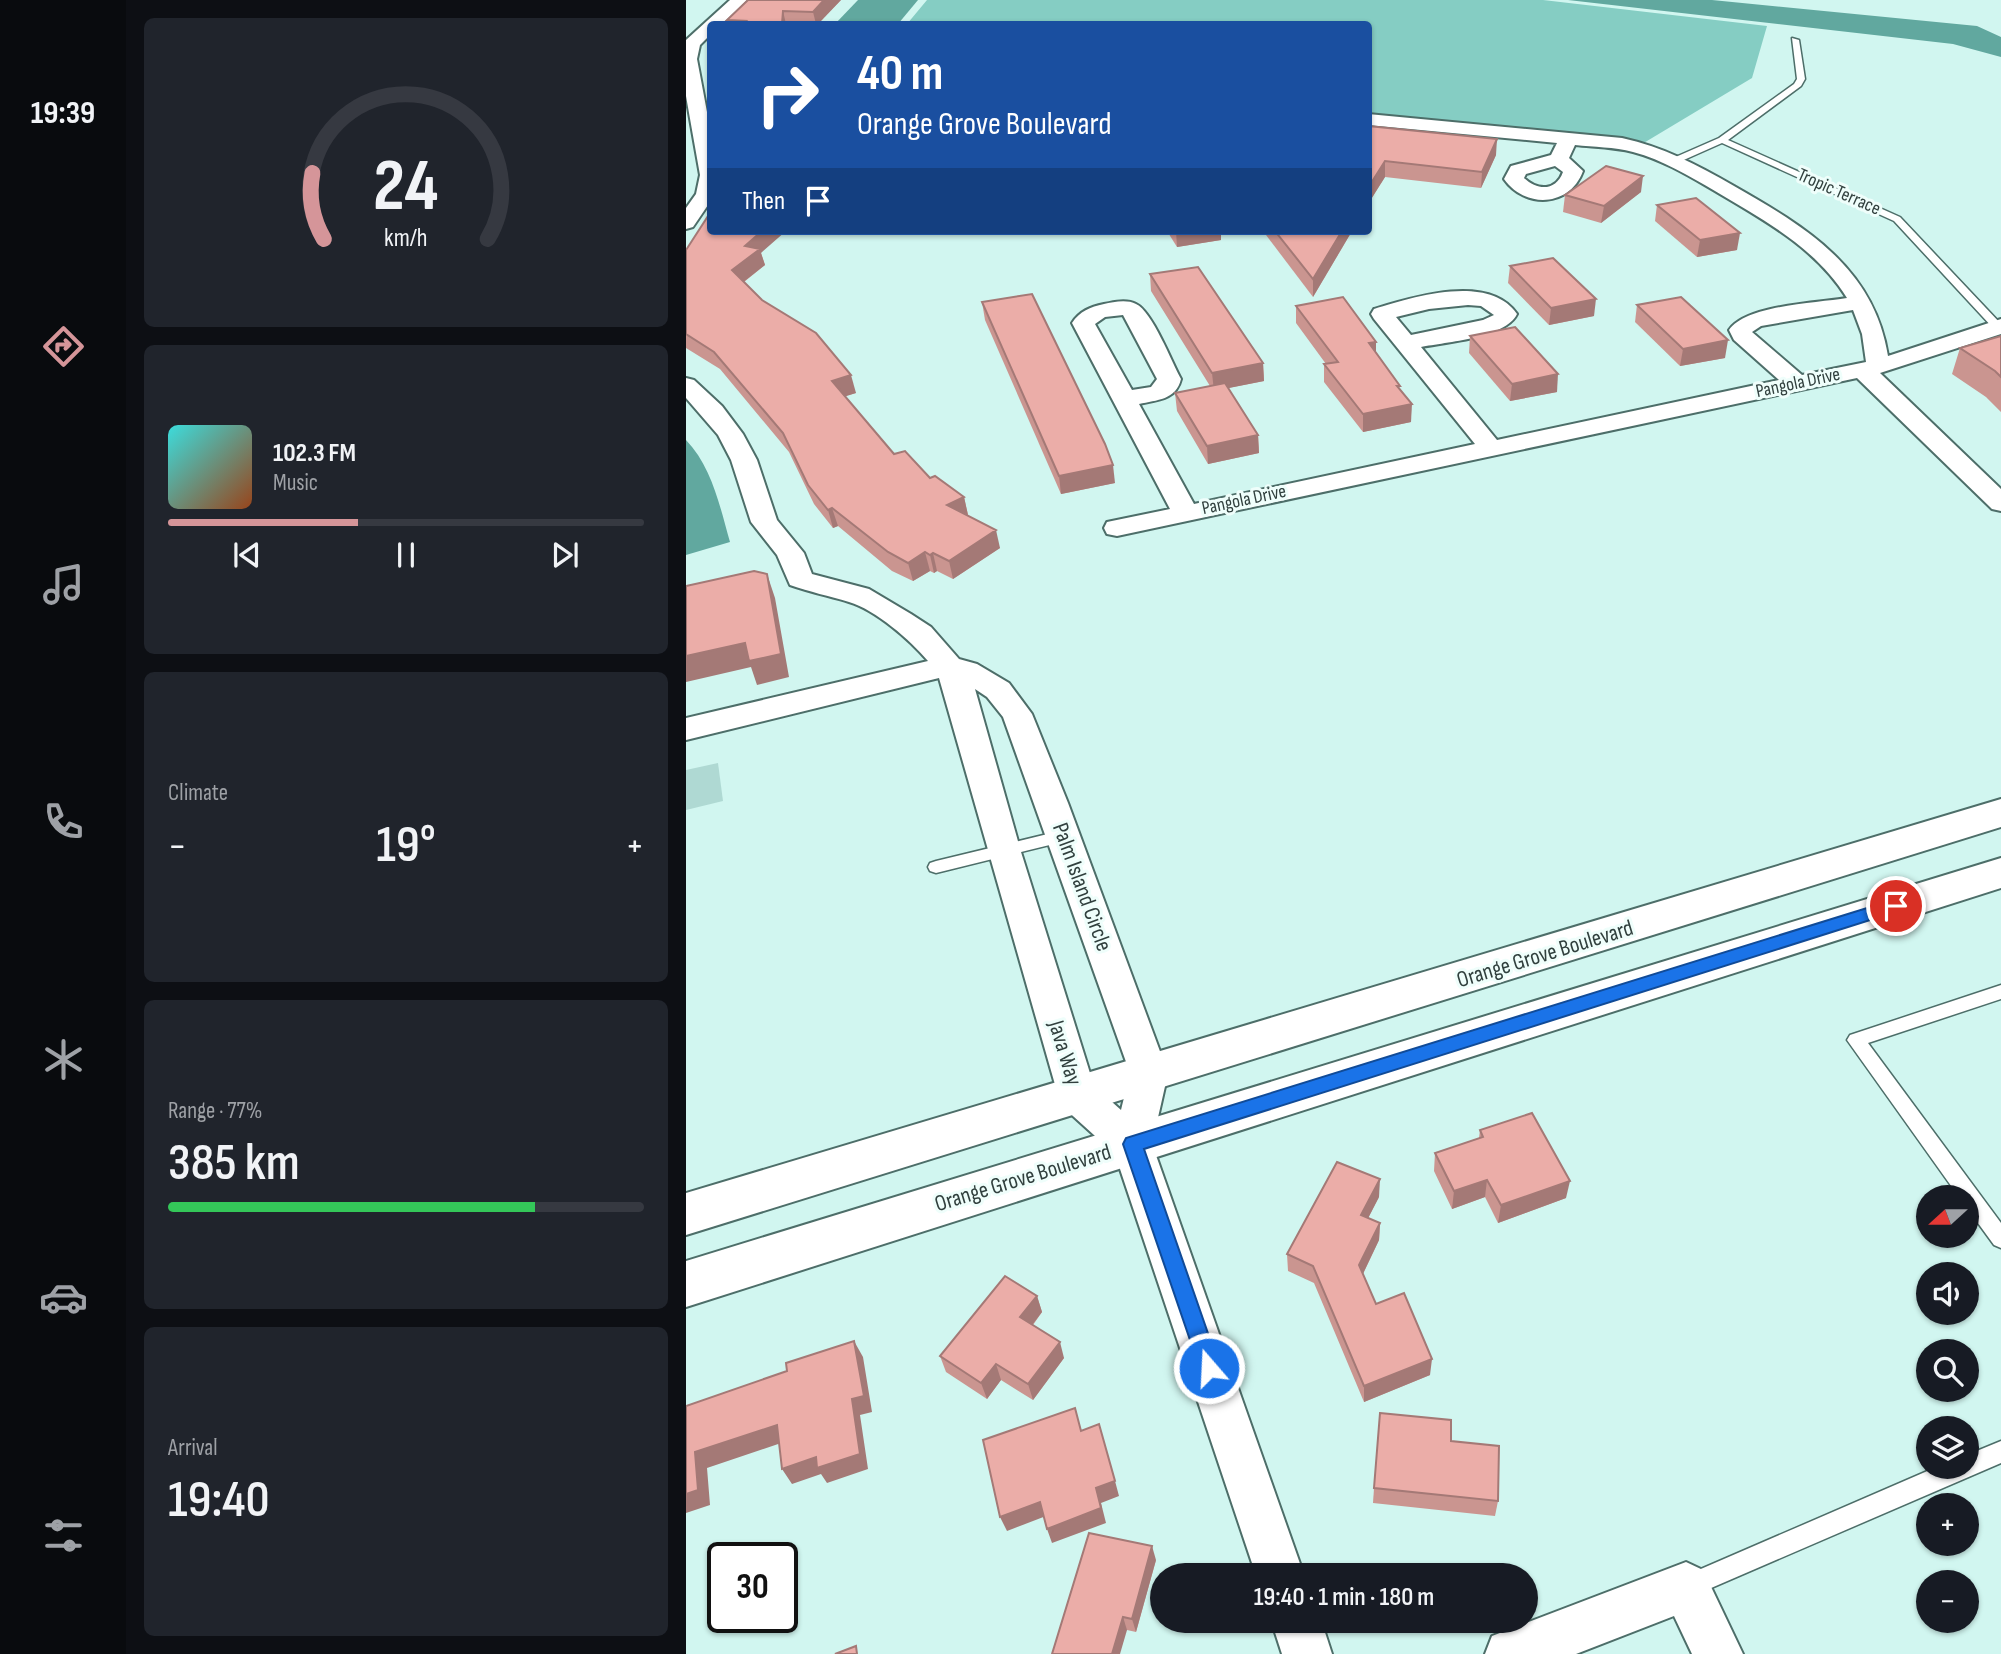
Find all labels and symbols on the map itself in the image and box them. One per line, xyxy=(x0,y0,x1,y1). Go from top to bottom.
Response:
street label: Tropic Terrace xyxy=(1794,163,1884,221)
street label: Pangola Drive xyxy=(1754,363,1842,403)
street label: Pangola Drive xyxy=(1200,480,1288,520)
street label: Palm Island Circle xyxy=(1046,819,1118,955)
pin xyxy=(1866,876,1926,936)
street label: Orange Grove Boulevard xyxy=(1453,914,1637,994)
street label: Java Way xyxy=(1042,1016,1088,1089)
street label: Orange Grove Boulevard xyxy=(931,1138,1115,1218)
north arrow xyxy=(1916,1185,1979,1248)
position arrow xyxy=(1172,1331,1246,1405)
speed limit sign: 30 xyxy=(707,1542,798,1633)

